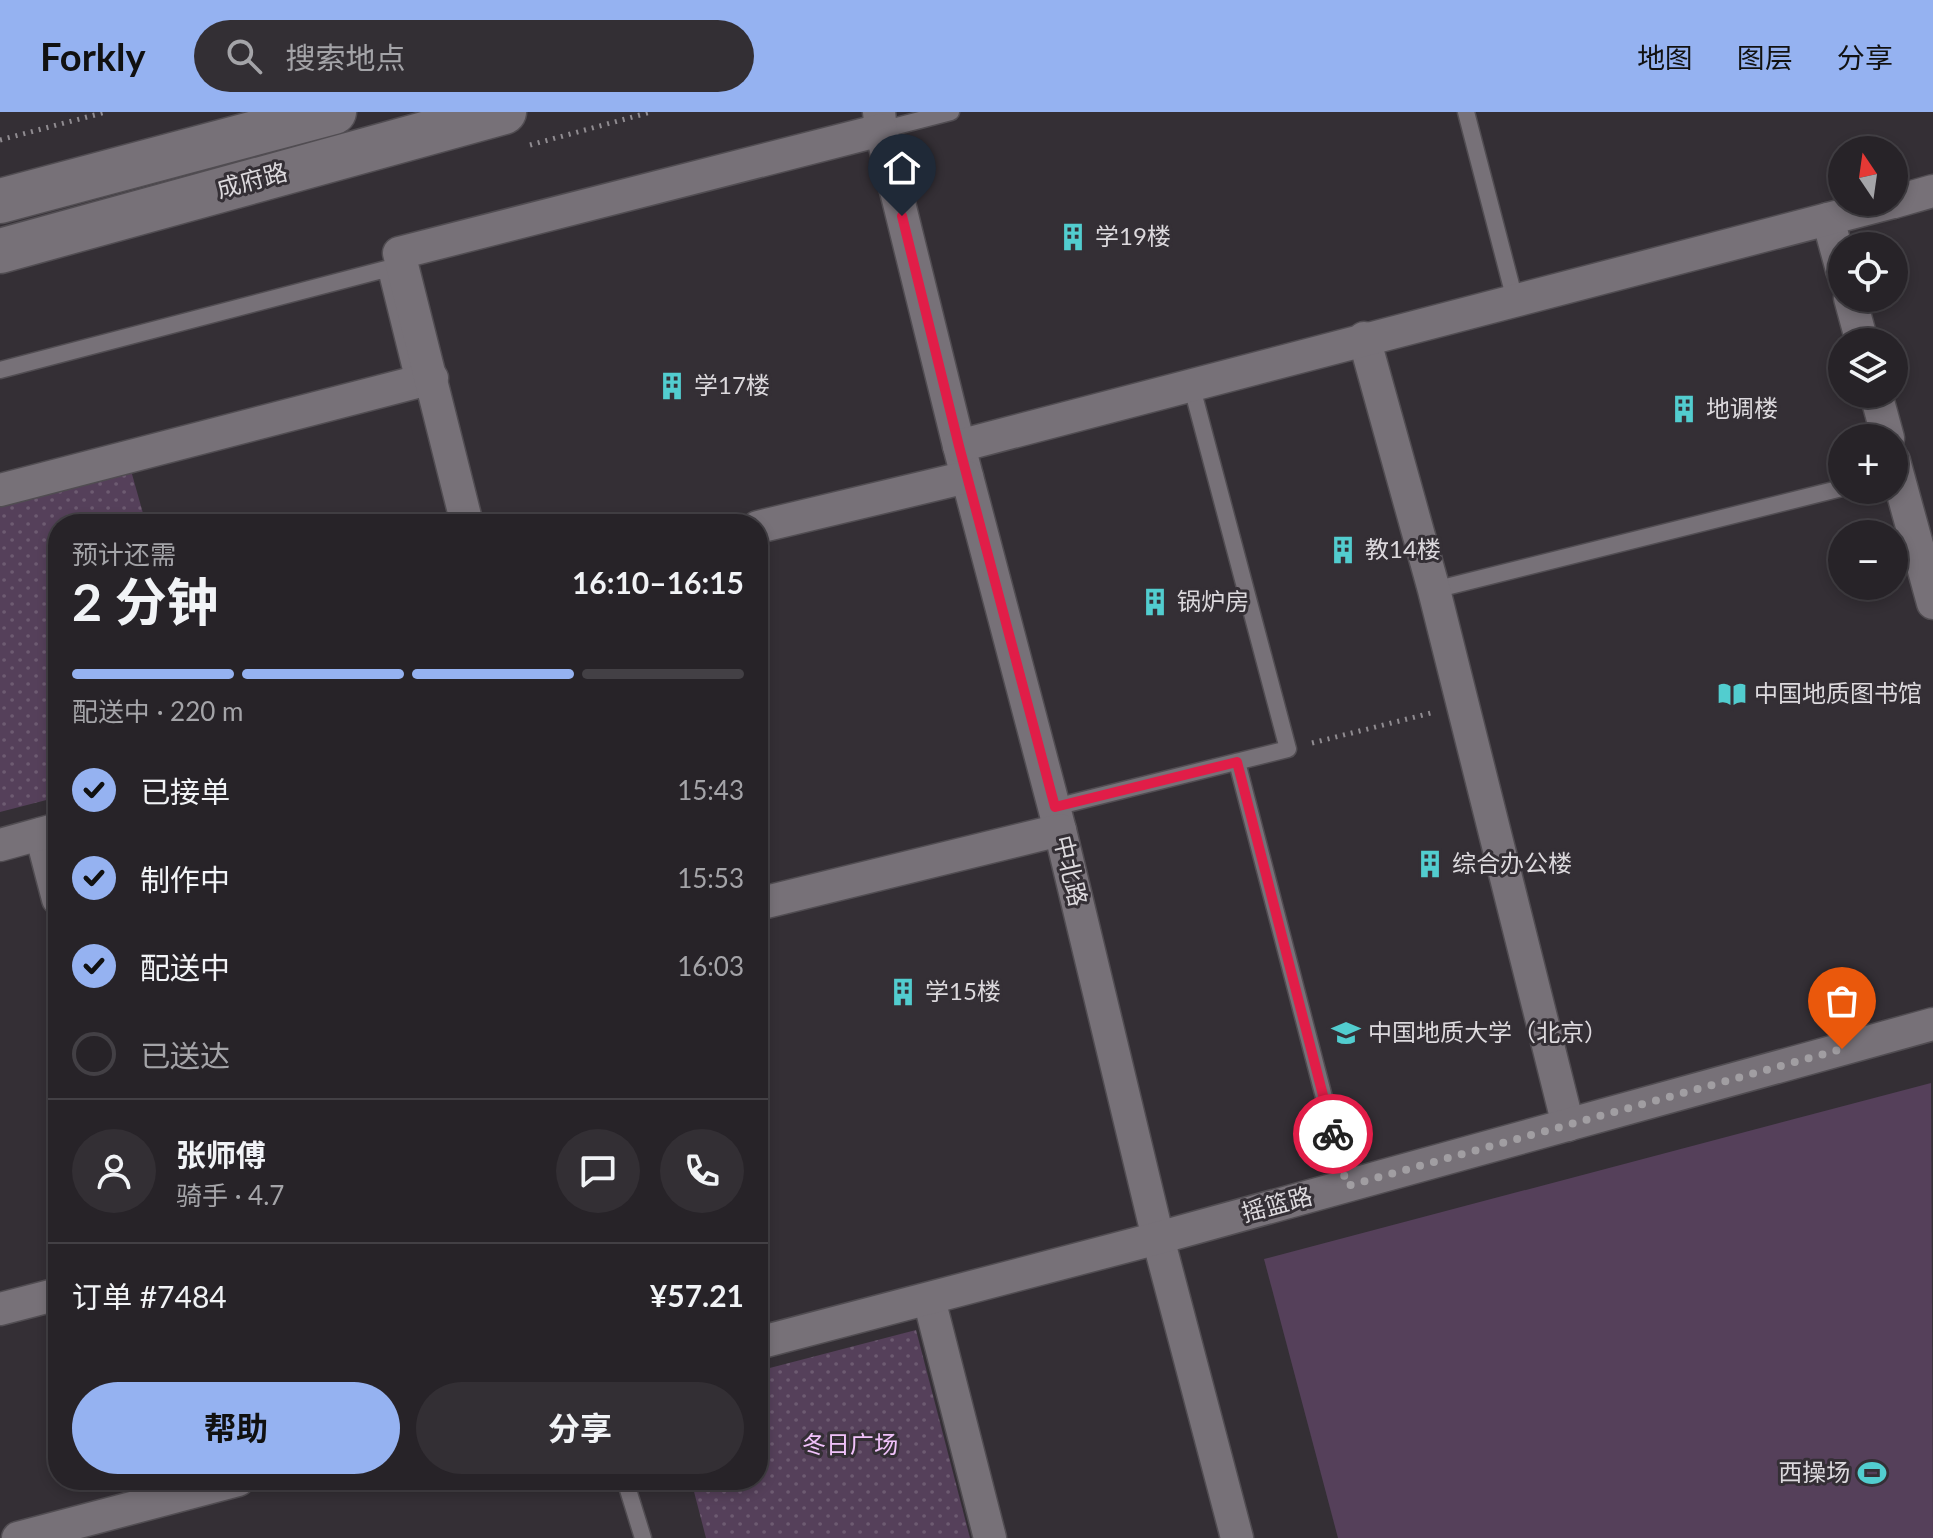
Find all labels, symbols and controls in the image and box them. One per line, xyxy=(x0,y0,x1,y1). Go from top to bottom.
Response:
search box xyxy=(194,20,754,92)
text: Forkly xyxy=(40,33,146,79)
icon: search xyxy=(222,34,266,78)
text: 搜索地点 xyxy=(286,39,406,75)
text: 地图 xyxy=(1637,40,1693,74)
text: 图层 xyxy=(1737,40,1793,74)
text: 分享 xyxy=(1837,40,1893,74)
pin xyxy=(868,134,936,216)
north arrow xyxy=(1828,136,1908,216)
map controls xyxy=(1828,136,1908,600)
icon: home xyxy=(880,146,924,190)
street label: 成府路 xyxy=(213,156,290,203)
place label: 学19楼 xyxy=(1095,221,1171,250)
building icon: 学19楼 xyxy=(1058,222,1088,252)
button: locate xyxy=(1828,232,1908,312)
button: layers xyxy=(1828,328,1908,408)
place label: 学17楼 xyxy=(694,370,770,399)
building icon: 学17楼 xyxy=(657,371,687,401)
place label: 地调楼 xyxy=(1706,393,1778,422)
building icon: 地调楼 xyxy=(1669,394,1699,424)
button: + xyxy=(1828,424,1908,504)
button: − xyxy=(1828,520,1908,600)
place label: 教14楼 xyxy=(1365,534,1441,563)
building icon: 教14楼 xyxy=(1328,535,1358,565)
text: 预计还需 xyxy=(72,538,176,570)
text: 16:10–16:15 xyxy=(572,564,744,600)
text: 2 分钟 xyxy=(72,570,219,632)
place label: 锅炉房 xyxy=(1177,586,1249,615)
building icon: 锅炉房 xyxy=(1140,587,1170,617)
place label: 中国地质图书馆 xyxy=(1754,678,1922,707)
library icon: 中国地质图书馆 xyxy=(1717,679,1747,709)
text: 配送中 · 220 m xyxy=(72,695,243,727)
icon: check xyxy=(72,768,116,812)
text: 已接单 xyxy=(140,773,230,809)
text: 15:43 xyxy=(677,774,744,806)
street label: 中北路 xyxy=(1049,832,1094,909)
place label: 综合办公楼 xyxy=(1452,848,1572,877)
building icon: 综合办公楼 xyxy=(1415,849,1445,879)
icon: check xyxy=(72,856,116,900)
text: 制作中 xyxy=(140,861,230,897)
text: 15:53 xyxy=(677,862,744,894)
icon: check xyxy=(72,944,116,988)
text: 配送中 xyxy=(140,949,230,985)
text: 16:03 xyxy=(677,950,744,982)
pin xyxy=(1808,967,1876,1049)
place label: 学15楼 xyxy=(925,976,1001,1005)
building icon: 学15楼 xyxy=(888,977,918,1007)
icon: bag xyxy=(1820,979,1864,1023)
place label: 中国地质大学（北京） xyxy=(1368,1017,1608,1046)
school or university icon: 中国地质大学（北京） xyxy=(1331,1018,1361,1048)
text: 已送达 xyxy=(140,1037,230,1073)
courier xyxy=(1293,1094,1373,1174)
icon: bike xyxy=(1311,1112,1355,1156)
button: person xyxy=(72,1129,156,1213)
button: chat xyxy=(556,1129,640,1213)
button: phone xyxy=(660,1129,744,1213)
text: 张师傅 xyxy=(176,1136,266,1172)
text: 骑手 · 4.7 xyxy=(176,1179,284,1211)
street label: 摇篮路 xyxy=(1238,1180,1315,1227)
text: ¥57.21 xyxy=(650,1277,744,1313)
text: 订单 #7484 xyxy=(72,1278,227,1314)
button: 帮助 xyxy=(72,1382,400,1474)
button: 分享 xyxy=(416,1382,744,1474)
park label: 冬日广场 xyxy=(802,1429,898,1458)
place label: 西操场 xyxy=(1778,1457,1850,1486)
sports icon: 西操场 xyxy=(1857,1458,1887,1488)

